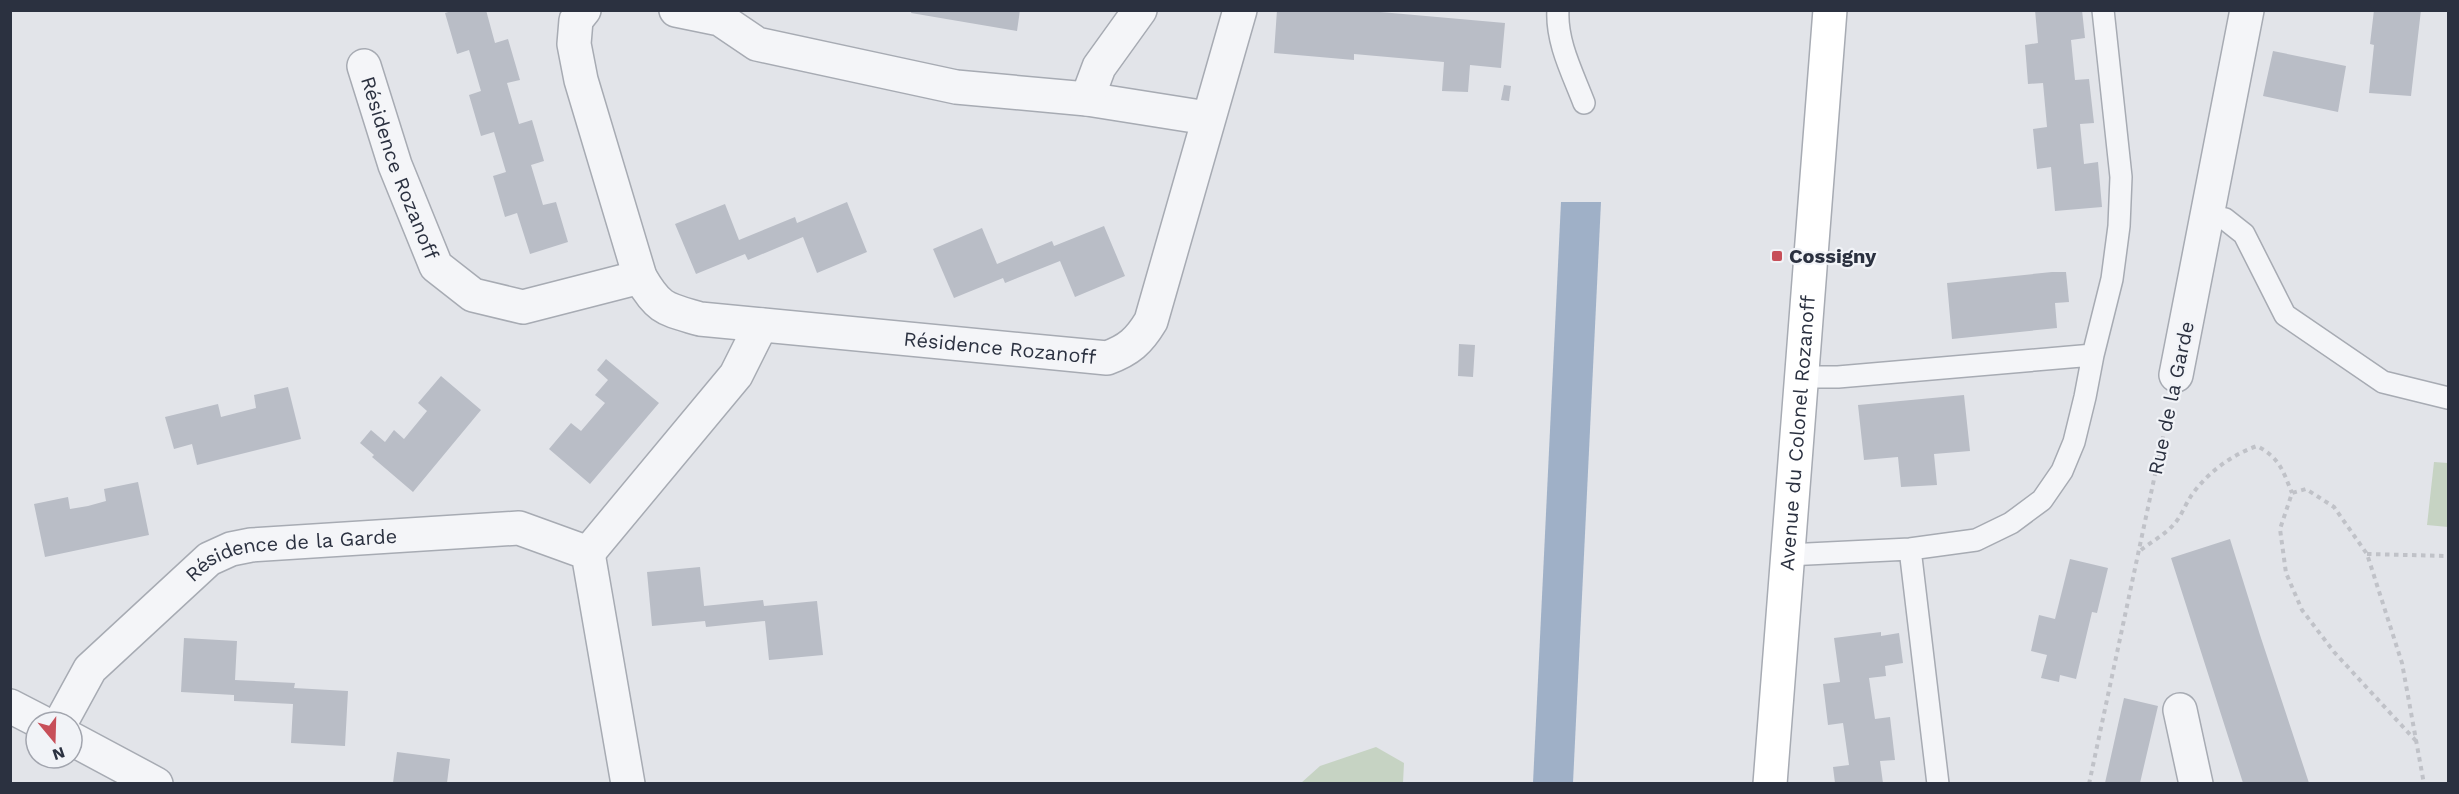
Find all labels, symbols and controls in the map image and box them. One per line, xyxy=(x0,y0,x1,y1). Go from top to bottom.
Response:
street label: Résidence Rozanoff xyxy=(356,73,444,263)
place label: Cossigny xyxy=(1789,244,1877,268)
marker: Cossigny xyxy=(1770,249,1784,263)
street label: Avenue du Colonel Rozanoff xyxy=(1775,294,1820,572)
street label: Rue de la Garde xyxy=(2143,319,2199,477)
street label: Résidence Rozanoff xyxy=(903,327,1097,369)
street label: Résidence de la Garde xyxy=(180,524,398,587)
north arrow xyxy=(24,710,84,770)
text: N xyxy=(50,743,67,765)

